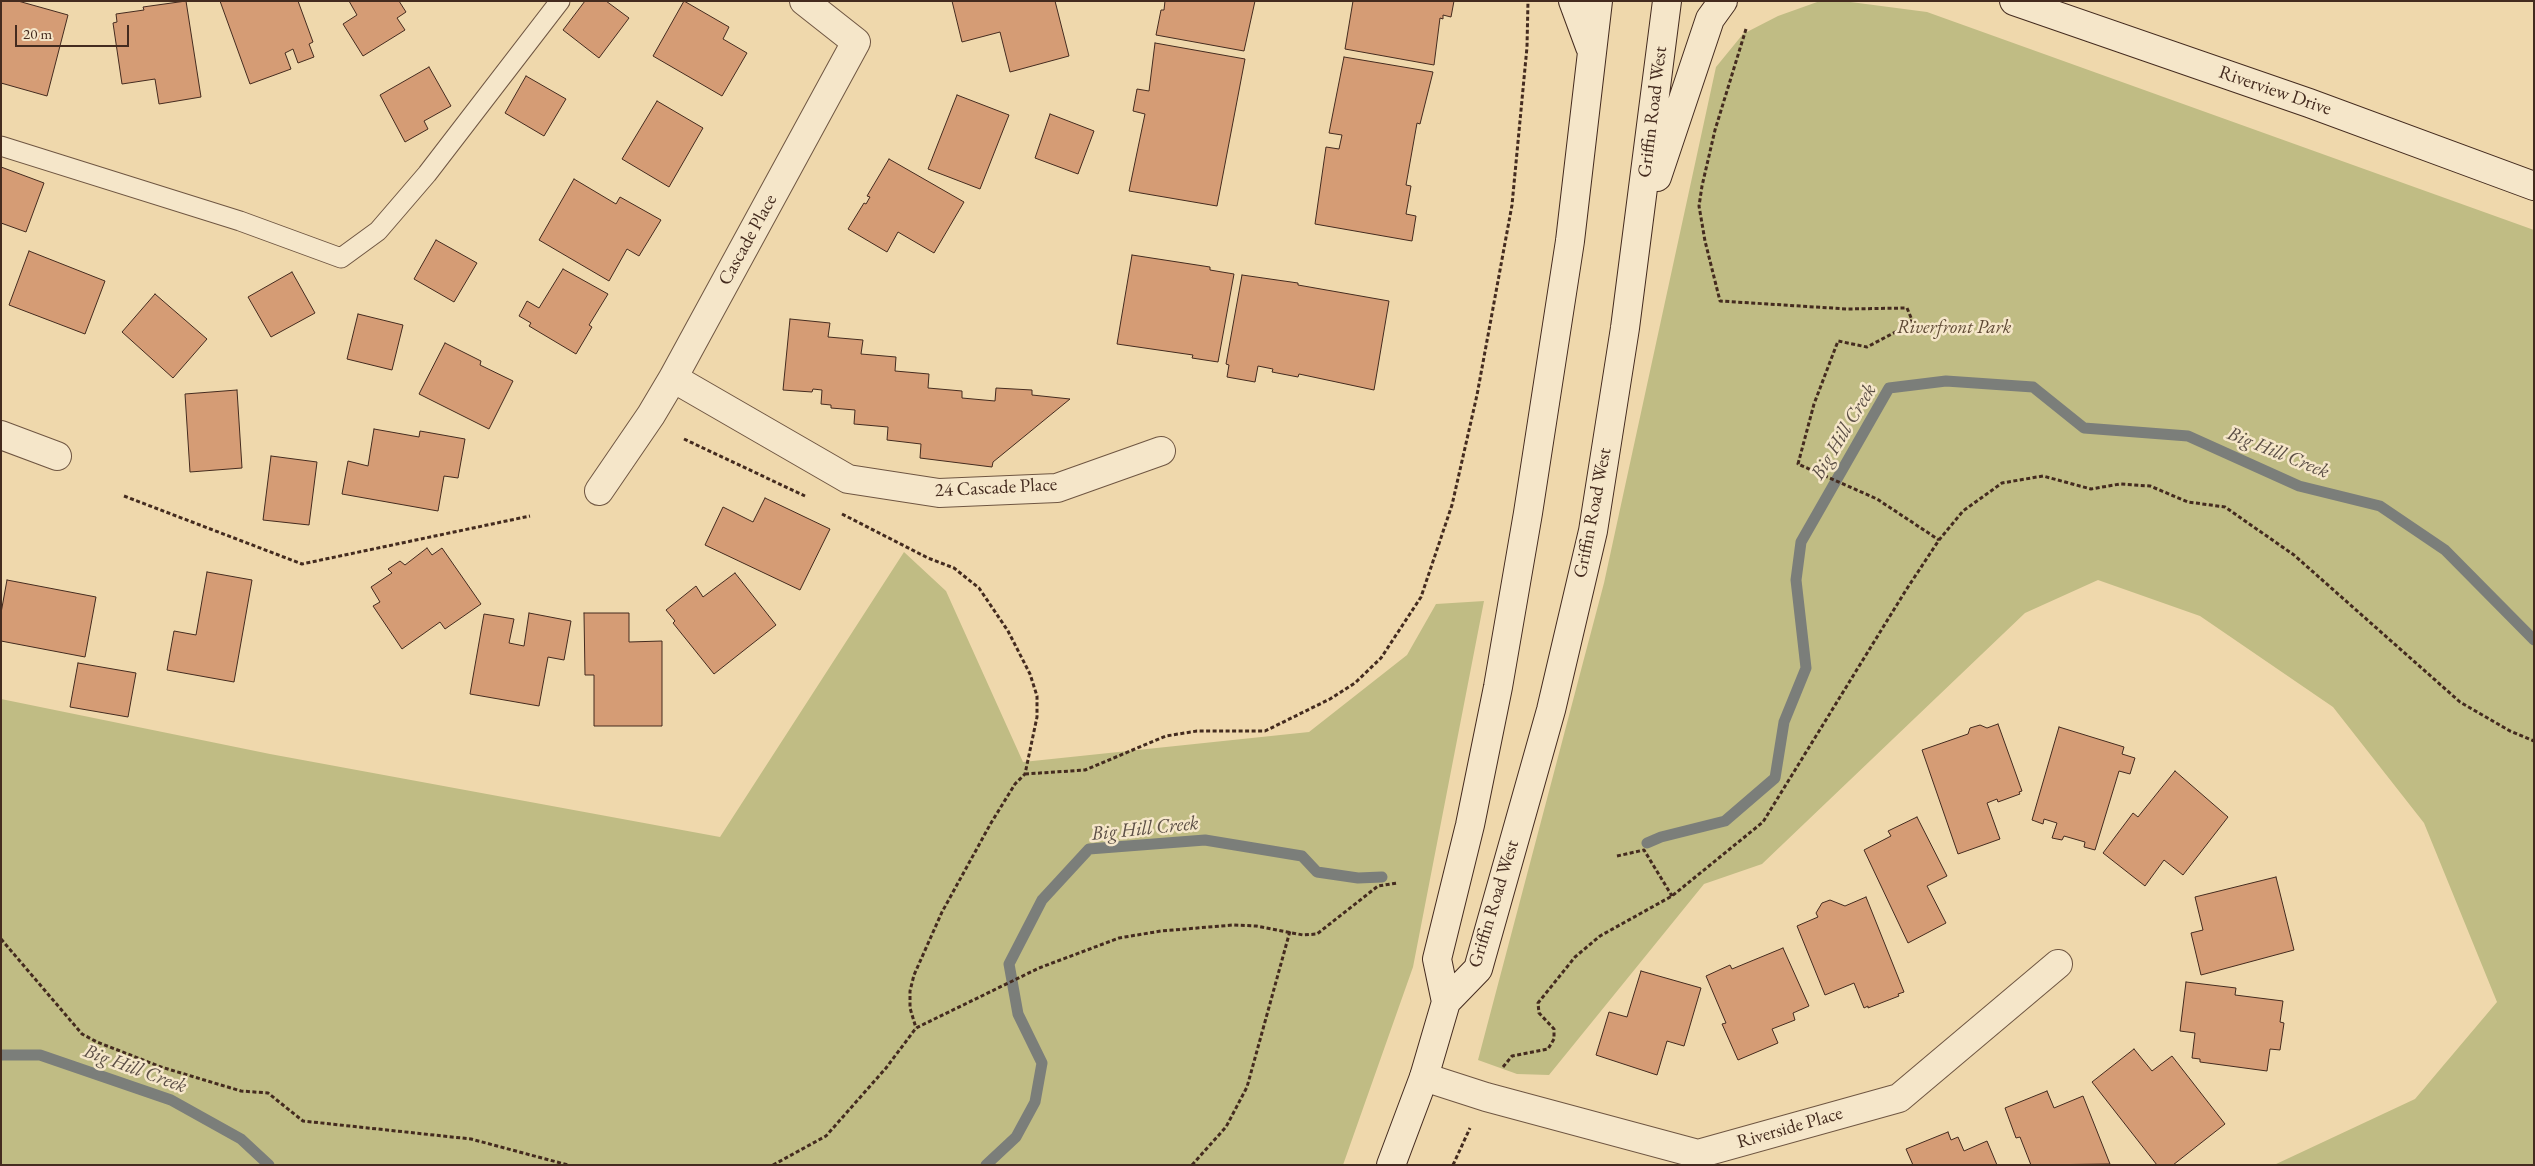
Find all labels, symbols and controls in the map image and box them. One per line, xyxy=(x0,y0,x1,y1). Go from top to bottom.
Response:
scale bar xyxy=(18,15,131,47)
text: 20 m xyxy=(23,24,52,43)
street label: Griffin Road West xyxy=(1634,45,1672,179)
street label: Riverview Drive xyxy=(2216,61,2334,121)
street label: Cascade Place xyxy=(714,191,782,289)
park label: Riverfront Park xyxy=(1897,317,2011,339)
water label: Big Hill Creek xyxy=(1806,380,1882,484)
water label: Big Hill Creek xyxy=(2224,422,2332,484)
street label: Griffin Road West xyxy=(1569,446,1617,580)
street label: 24 Cascade Place xyxy=(934,473,1058,503)
water label: Big Hill Creek xyxy=(1090,811,1200,847)
street label: Griffin Road West xyxy=(1464,838,1524,970)
water label: Big Hill Creek xyxy=(80,1039,190,1099)
street label: Riverside Place xyxy=(1735,1102,1845,1154)

